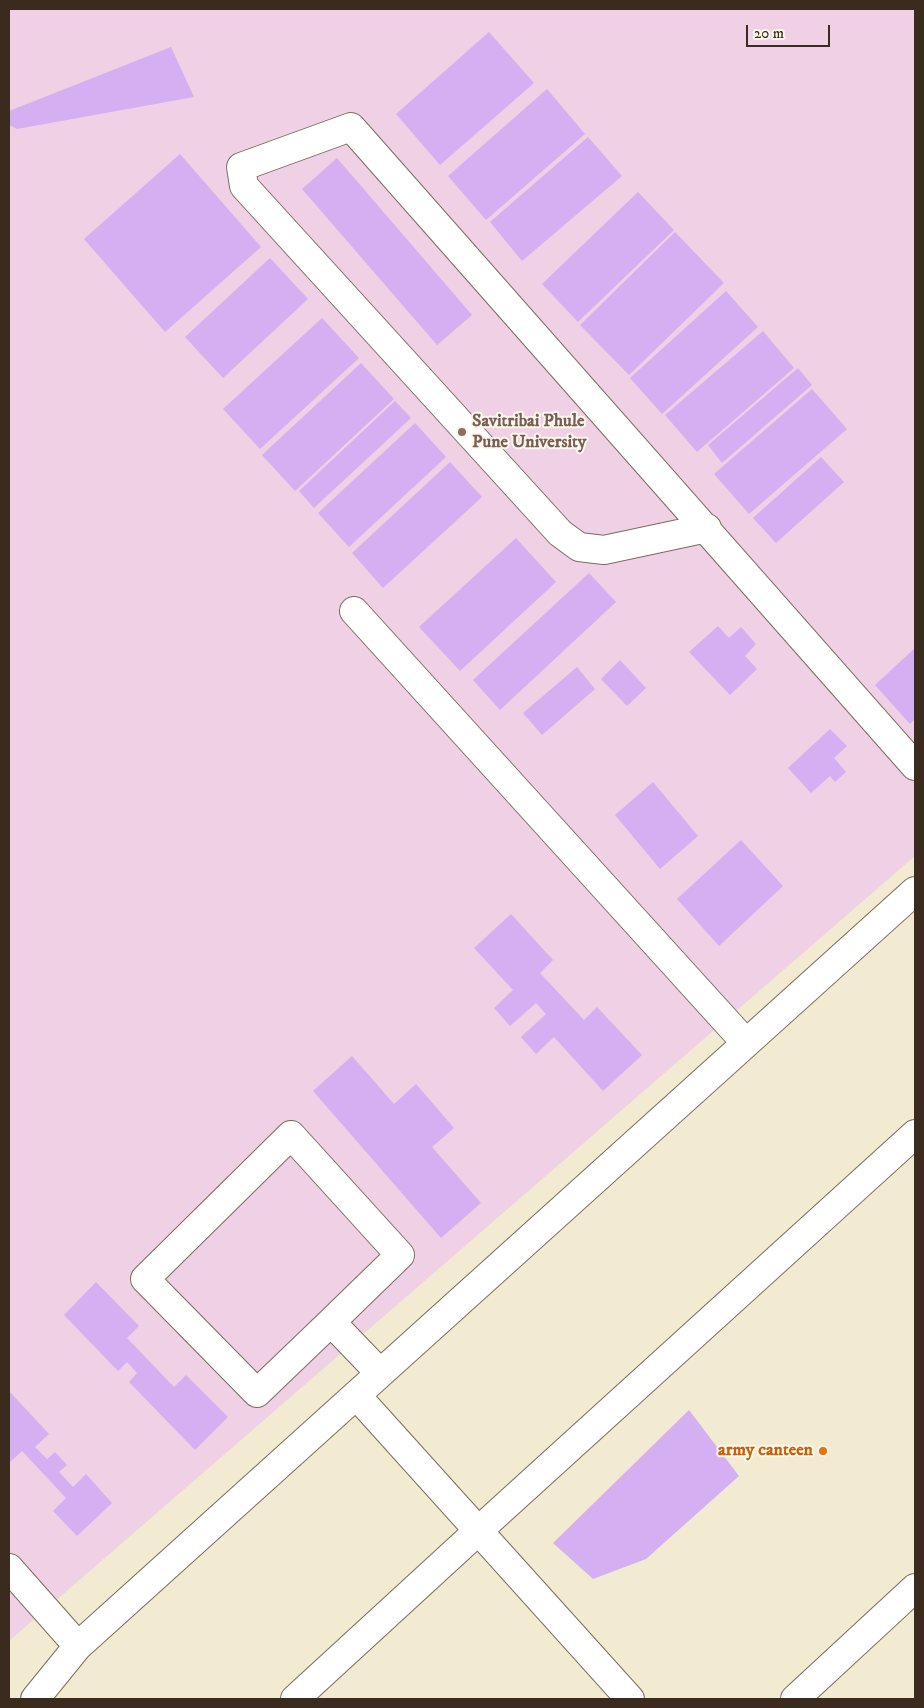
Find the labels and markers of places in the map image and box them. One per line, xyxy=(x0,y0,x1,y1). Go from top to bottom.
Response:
place label: Savitribai Phule Pune University xyxy=(472,411,586,454)
marker: Savitribai Phule Pune University xyxy=(456,426,468,438)
place label: army canteen xyxy=(718,1440,813,1462)
marker: army canteen xyxy=(817,1445,829,1457)

